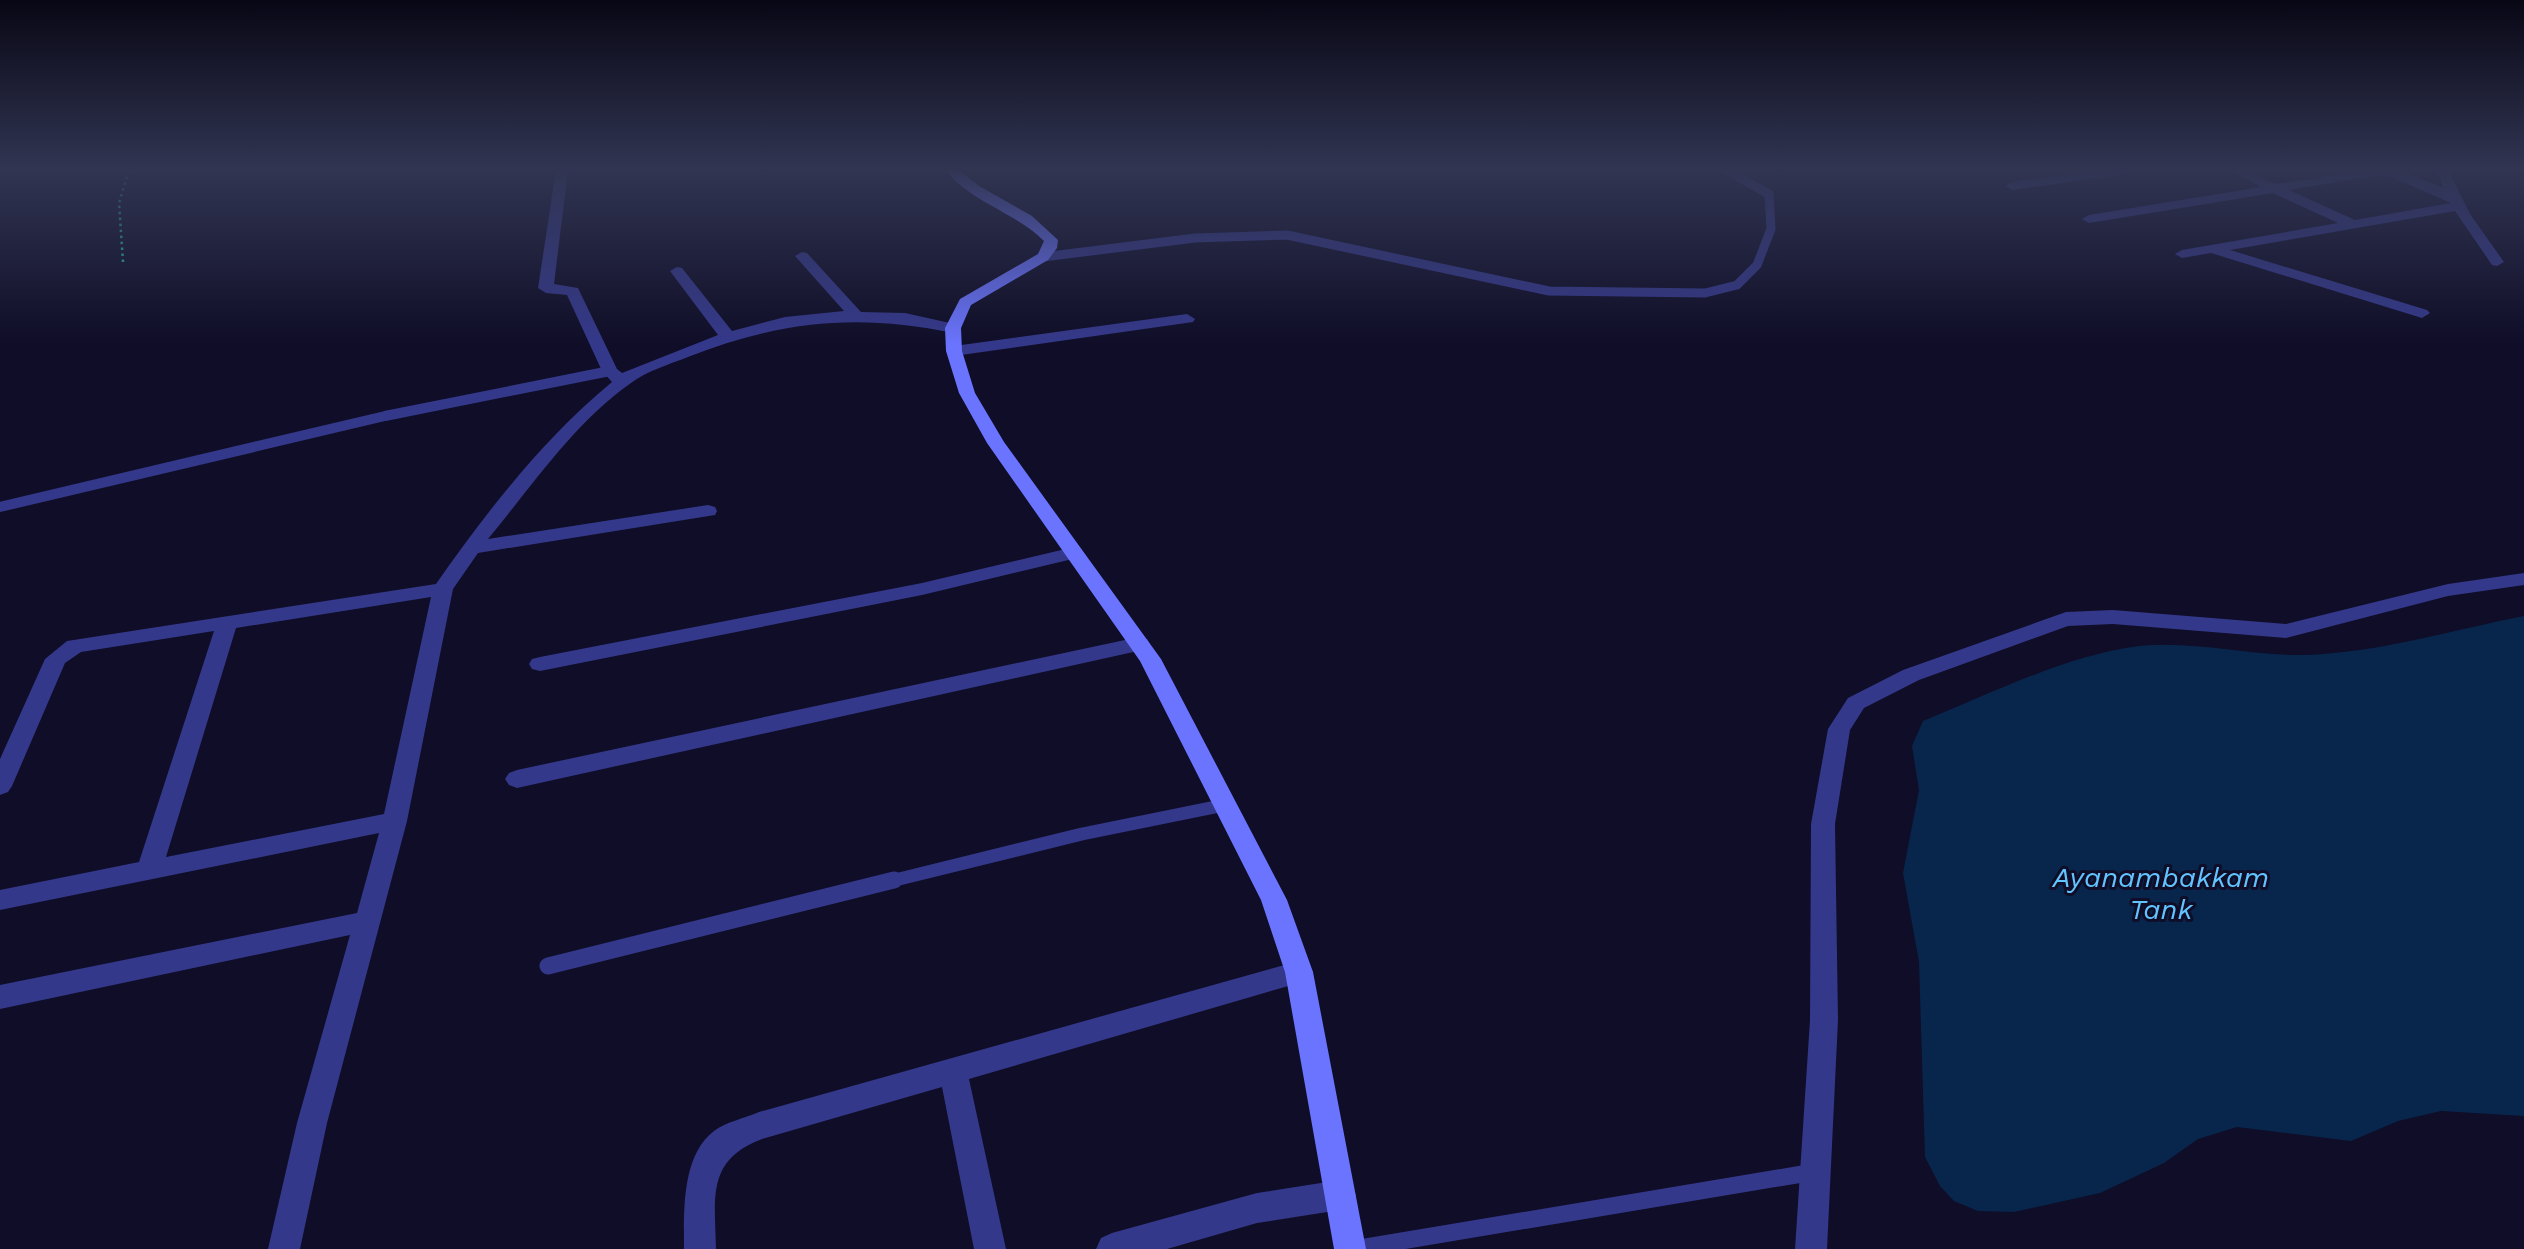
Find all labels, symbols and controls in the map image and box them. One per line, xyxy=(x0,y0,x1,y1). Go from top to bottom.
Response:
water label: Ayanambakkam Tank xyxy=(2052,861,2269,926)

